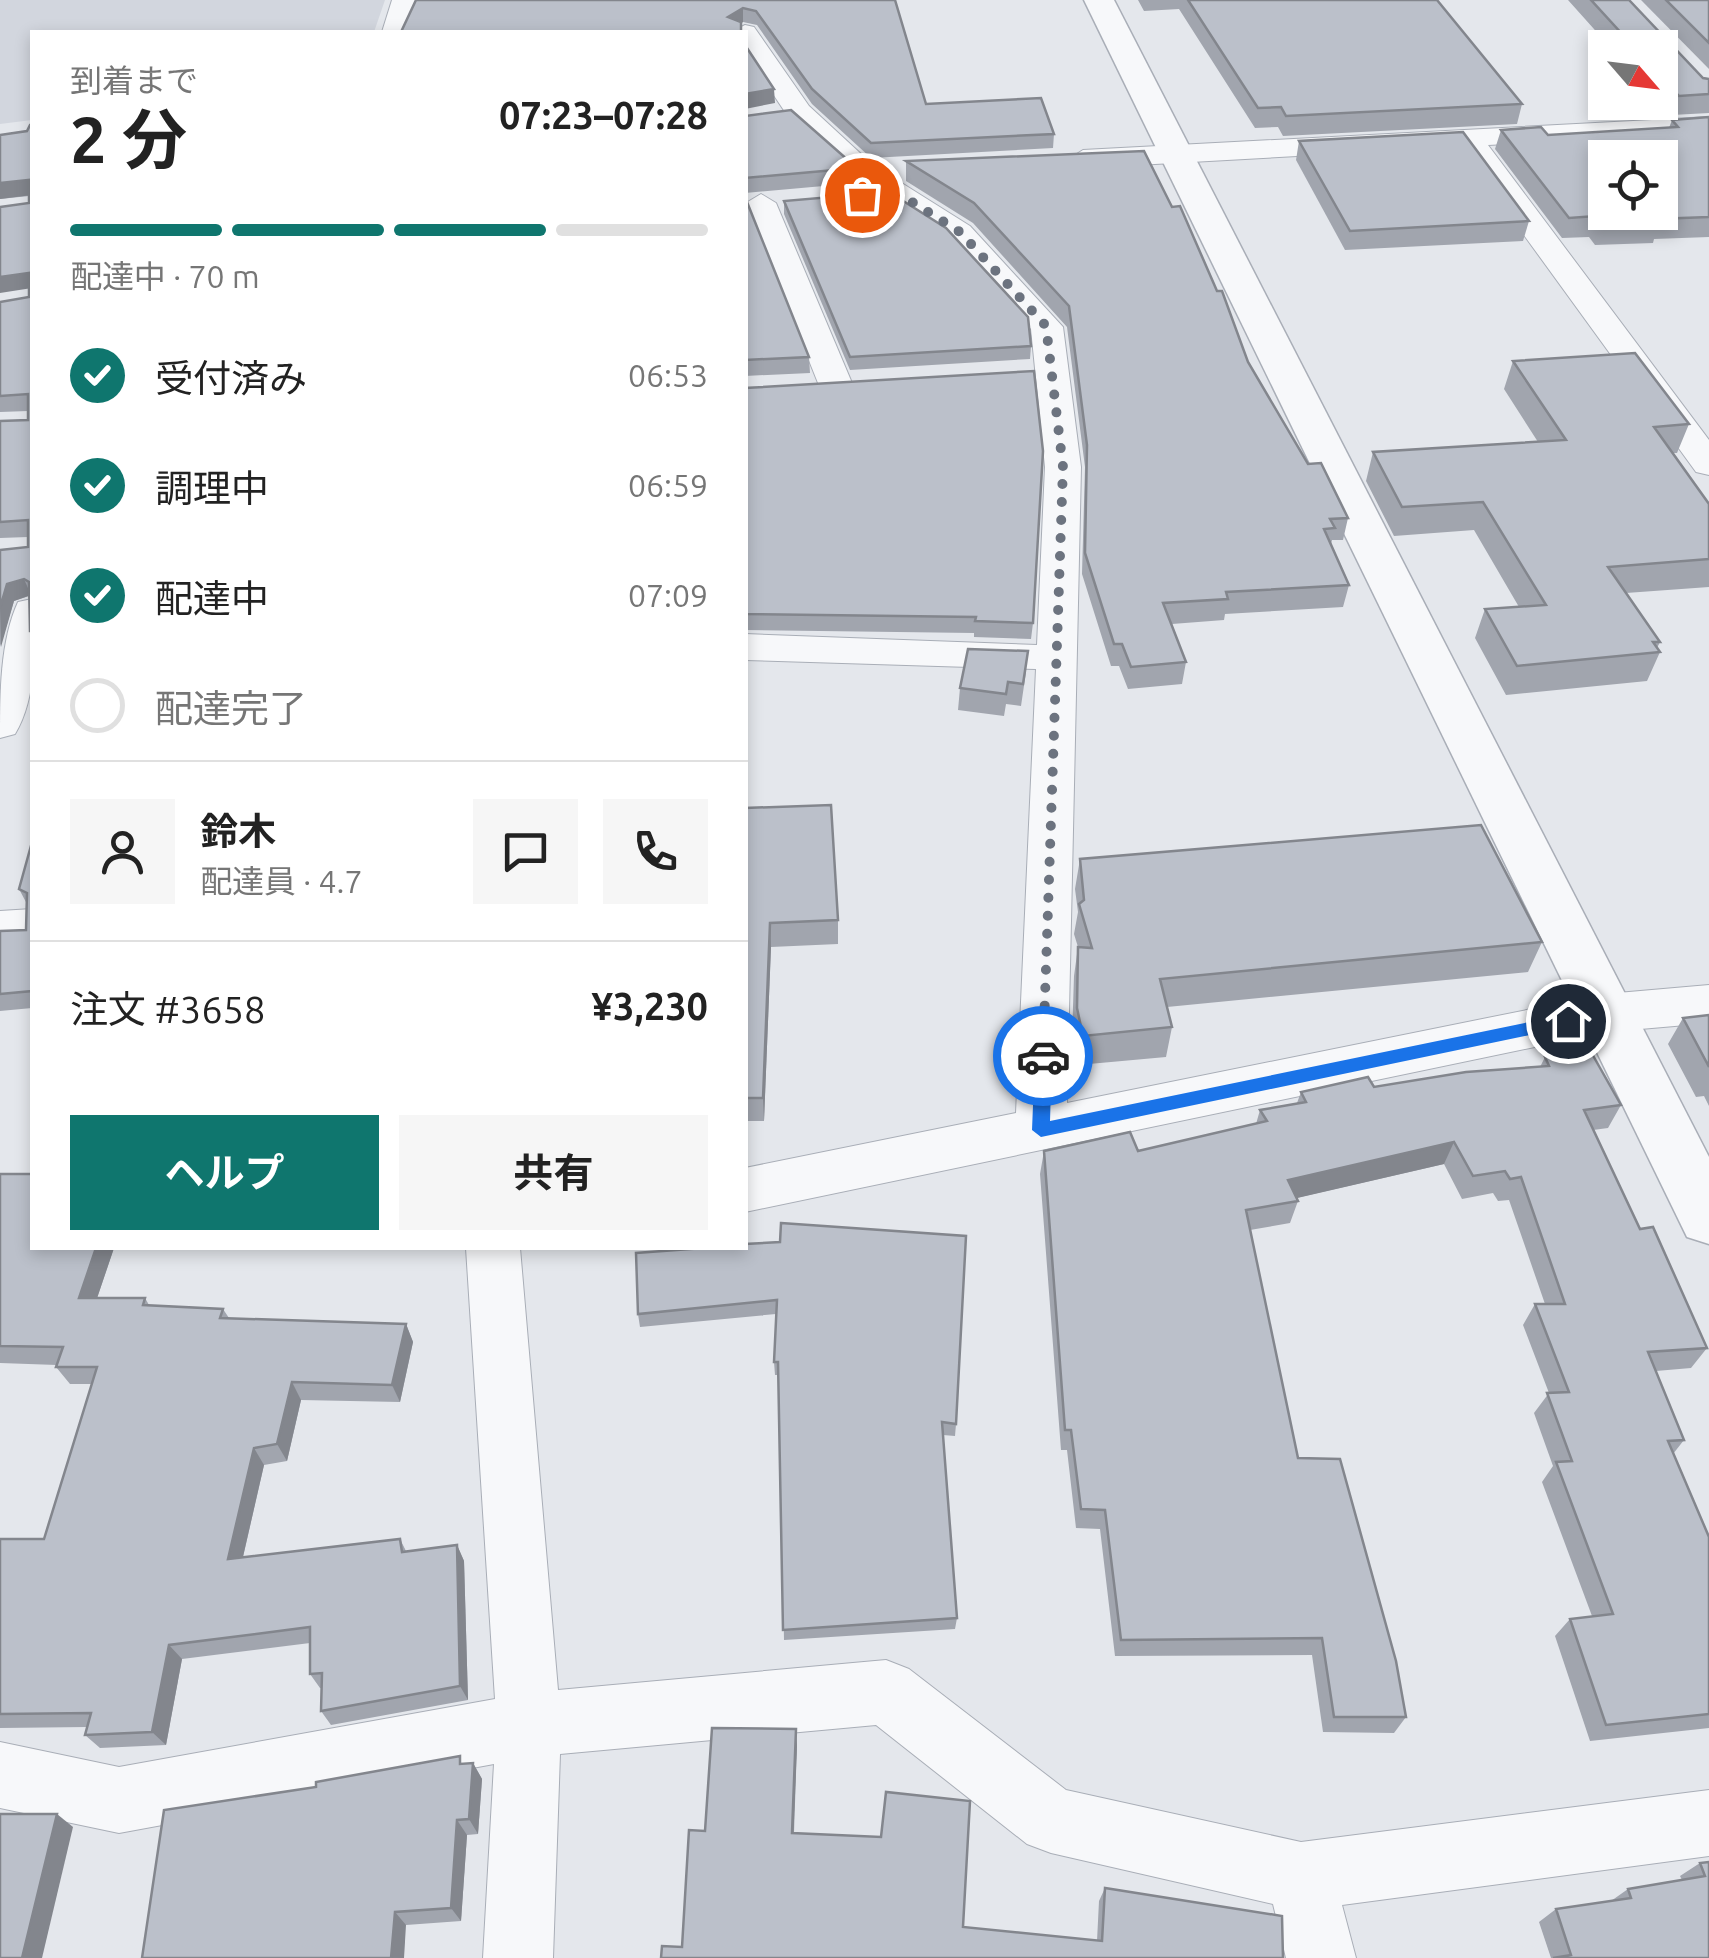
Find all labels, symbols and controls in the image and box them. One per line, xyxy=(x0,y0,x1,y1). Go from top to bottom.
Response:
north arrow xyxy=(1588,30,1678,120)
map controls xyxy=(1588,30,1678,230)
text: 到着まで xyxy=(70,62,198,98)
text: 07:23–07:28 xyxy=(499,94,708,136)
text: 2 分 xyxy=(70,102,187,175)
button: locate xyxy=(1588,140,1678,230)
pin xyxy=(820,153,905,238)
icon: bag xyxy=(835,168,890,223)
text: 配達中 · 70 m xyxy=(70,258,260,294)
icon: check xyxy=(70,348,125,403)
text: 受付済み xyxy=(155,357,307,399)
text: 06:53 xyxy=(628,357,708,393)
icon: check xyxy=(70,458,125,513)
text: 調理中 xyxy=(155,467,269,509)
text: 06:59 xyxy=(628,467,708,503)
icon: check xyxy=(70,568,125,623)
text: 配達中 xyxy=(155,577,269,619)
text: 07:09 xyxy=(628,577,708,613)
text: 配達完了 xyxy=(155,687,307,729)
button: person xyxy=(70,799,175,904)
button: chat xyxy=(473,799,578,904)
button: phone xyxy=(603,799,708,904)
text: 鈴木 xyxy=(200,810,276,852)
text: 配達員 · 4.7 xyxy=(200,863,363,899)
pin xyxy=(1526,979,1611,1064)
text: ¥3,230 xyxy=(591,985,708,1027)
text: 注文 #3658 xyxy=(70,988,265,1030)
icon: home xyxy=(1541,994,1596,1049)
courier xyxy=(993,1006,1093,1106)
icon: car xyxy=(1016,1029,1071,1084)
button: ヘルプ xyxy=(70,1115,379,1230)
button: 共有 xyxy=(399,1115,708,1230)

